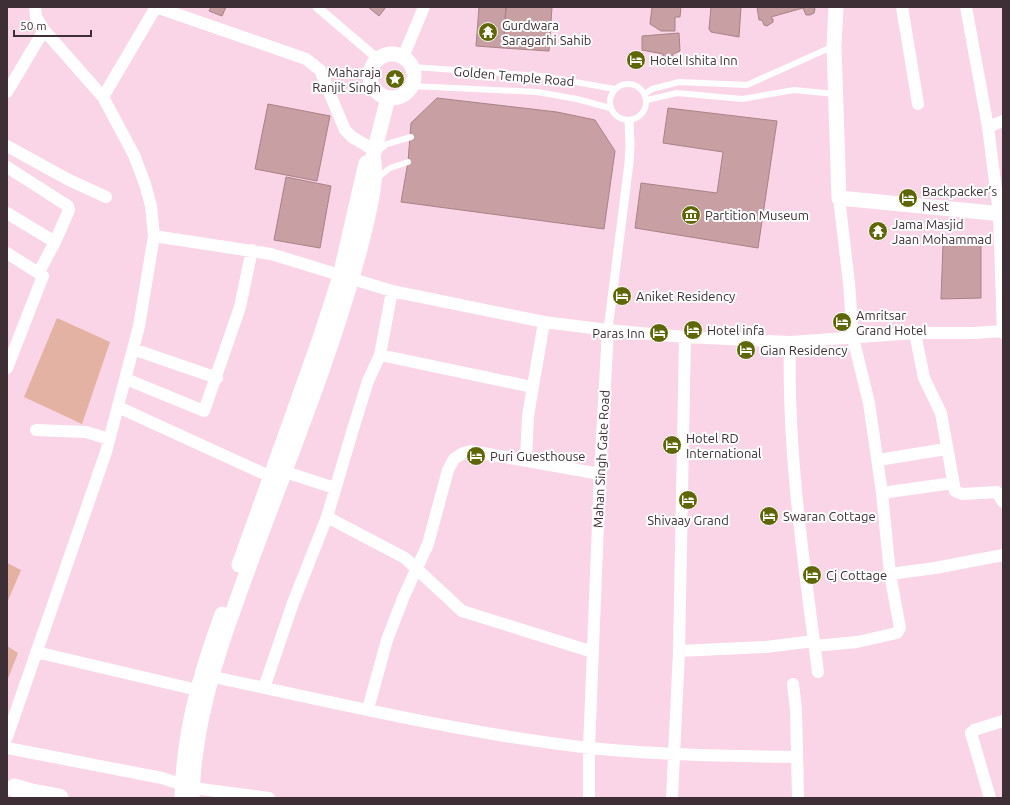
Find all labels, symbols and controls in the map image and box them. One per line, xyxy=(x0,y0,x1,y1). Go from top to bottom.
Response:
scale bar xyxy=(14,12,91,38)
place label: Gurdwara Saragarhi Sahib xyxy=(502,18,591,47)
text: 50 m xyxy=(20,19,47,32)
temple icon: Gurdwara Saragarhi Sahib xyxy=(477,21,499,43)
hotel icon: Hotel Ishita Inn xyxy=(625,49,647,71)
place label: Hotel Ishita Inn xyxy=(650,53,738,67)
street label: Golden Temple Road xyxy=(453,64,575,88)
place label: Maharaja Ranjit Singh xyxy=(312,65,381,94)
place icon: Maharaja Ranjit Singh xyxy=(384,68,406,90)
place label: Backpacker’s Nest xyxy=(922,184,997,213)
hotel icon: Backpacker’s Nest xyxy=(897,187,919,209)
museum icon: Partition Museum xyxy=(680,204,702,226)
place label: Partition Museum xyxy=(705,208,809,222)
place label: Jama Masjid Jaan Mohammad xyxy=(892,217,992,246)
temple icon: Jama Masjid Jaan Mohammad xyxy=(867,220,889,242)
hotel icon: Aniket Residency xyxy=(611,285,633,307)
place label: Aniket Residency xyxy=(636,289,735,303)
place label: Amritsar Grand Hotel xyxy=(856,308,927,337)
hotel icon: Amritsar Grand Hotel xyxy=(831,311,853,333)
hotel icon: Hotel infa xyxy=(682,319,704,341)
hotel icon: Paras Inn xyxy=(648,322,670,344)
place label: Hotel infa xyxy=(707,323,765,337)
place label: Paras Inn xyxy=(592,326,645,340)
hotel icon: Gian Residency xyxy=(735,339,757,361)
place label: Gian Residency xyxy=(760,343,848,357)
street label: Mahan Singh Gate Road xyxy=(590,390,612,528)
place label: Hotel RD International xyxy=(686,431,762,460)
hotel icon: Hotel RD International xyxy=(661,434,683,456)
hotel icon: Puri Guesthouse xyxy=(465,445,487,467)
place label: Puri Guesthouse xyxy=(490,449,586,463)
hotel icon: Shivaay Grand xyxy=(677,489,699,511)
hotel icon: Swaran Cottage xyxy=(758,505,780,527)
place label: Swaran Cottage xyxy=(783,509,876,523)
place label: Shivaay Grand xyxy=(647,513,729,527)
hotel icon: Cj Cottage xyxy=(801,564,823,586)
place label: Cj Cottage xyxy=(826,568,887,582)

